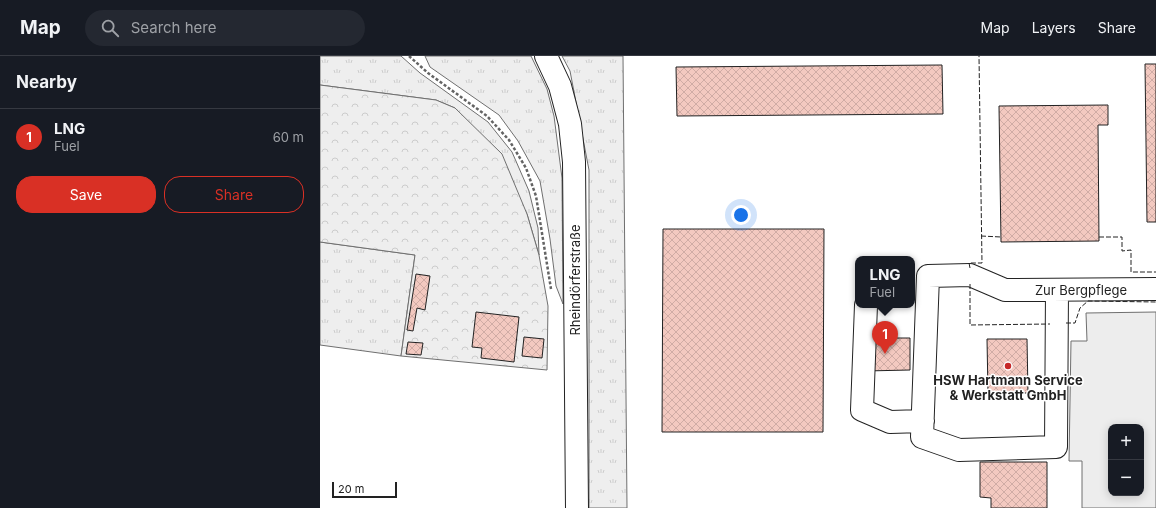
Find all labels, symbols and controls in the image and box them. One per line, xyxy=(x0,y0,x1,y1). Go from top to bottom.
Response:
search box xyxy=(85,10,365,46)
text: Map xyxy=(20,16,61,39)
icon: search xyxy=(99,17,121,39)
text: Search here xyxy=(131,18,216,37)
text: Map xyxy=(981,19,1010,36)
text: Layers xyxy=(1032,19,1076,36)
text: Share xyxy=(1098,19,1136,36)
text: Nearby xyxy=(16,72,77,92)
text: LNG xyxy=(54,119,85,138)
text: 1 xyxy=(26,129,32,145)
text: 60 m xyxy=(273,129,304,145)
text: Fuel xyxy=(54,138,80,154)
button: Save xyxy=(16,176,156,213)
button: Share xyxy=(164,176,304,213)
your location xyxy=(731,205,751,225)
street label: Rheindörferstraße xyxy=(567,224,583,336)
popup xyxy=(855,256,915,308)
text: LNG xyxy=(869,265,901,284)
street label: Zur Bergpflege xyxy=(1035,282,1127,298)
text: Fuel xyxy=(869,284,895,300)
pin: 1 xyxy=(872,321,898,354)
marker: HSW Hartmann Service & Werkstatt GmbH xyxy=(1003,361,1013,371)
place label: HSW Hartmann Service & Werkstatt GmbH xyxy=(933,372,1083,403)
map controls xyxy=(1108,424,1144,496)
button: + xyxy=(1108,424,1144,460)
button: − xyxy=(1108,460,1144,496)
scale bar xyxy=(332,480,397,499)
text: 20 m xyxy=(338,482,364,496)

